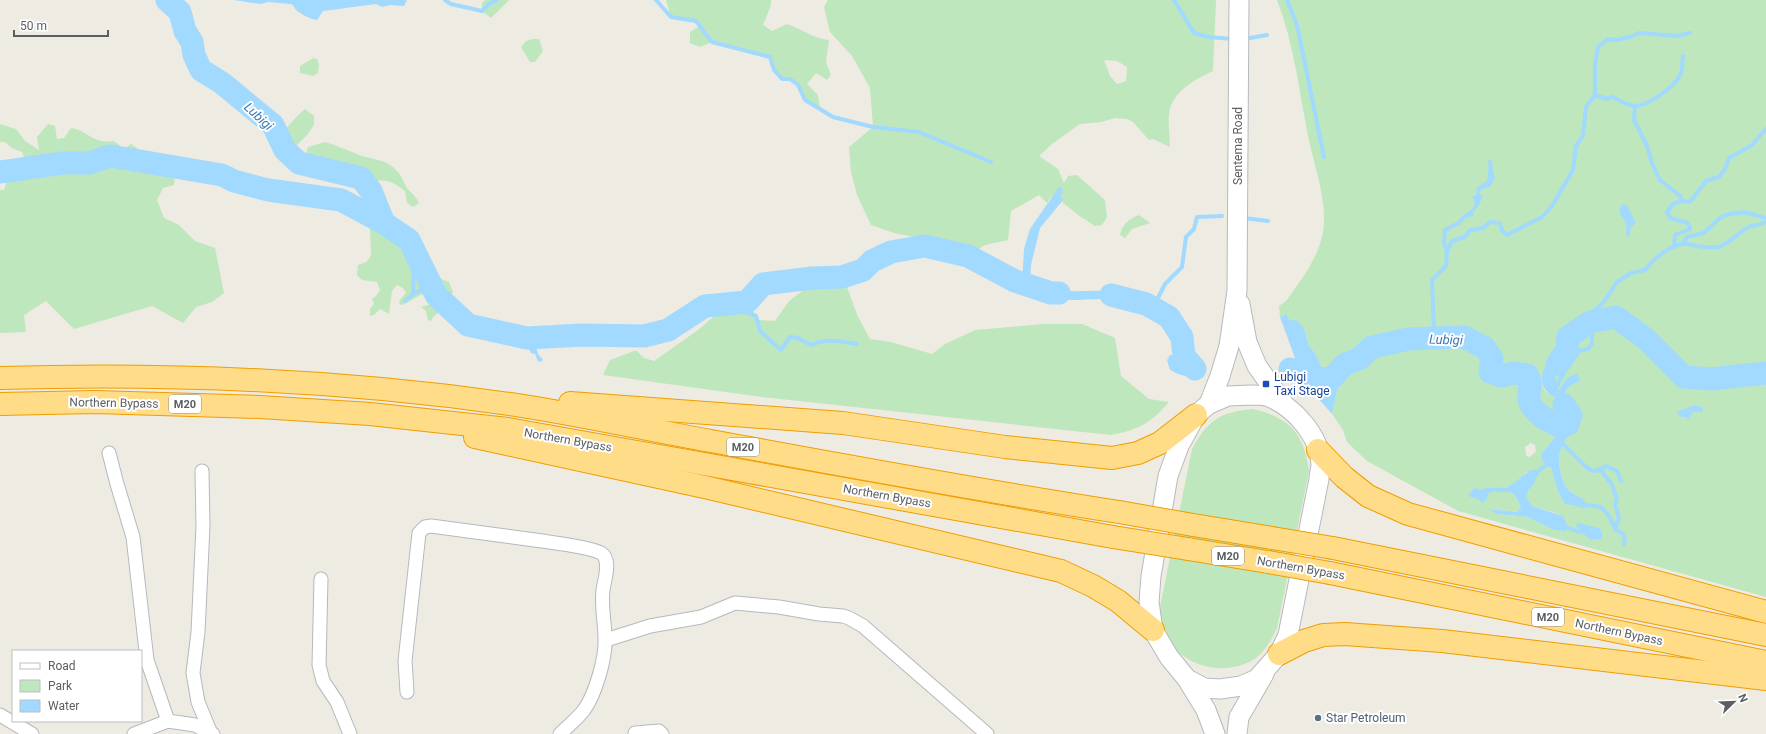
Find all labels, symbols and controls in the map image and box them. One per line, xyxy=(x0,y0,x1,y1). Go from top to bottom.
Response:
scale bar xyxy=(14,12,108,38)
text: 50 m xyxy=(20,19,47,33)
water label: Lubigi xyxy=(241,99,277,134)
street label: Sentema Road xyxy=(1231,107,1245,185)
water label: Lubigi xyxy=(1429,331,1464,348)
place label: Lubigi Taxi Stage xyxy=(1274,370,1330,398)
marker: Lubigi Taxi Stage xyxy=(1261,379,1271,389)
street label: Northern Bypass xyxy=(69,395,159,411)
road number: M20 xyxy=(169,395,201,413)
street label: Northern Bypass xyxy=(523,425,613,455)
road number: M20 xyxy=(727,438,759,456)
street label: Northern Bypass xyxy=(842,481,932,511)
road number: M20 xyxy=(1212,547,1244,565)
street label: Northern Bypass xyxy=(1256,553,1346,583)
road number: M20 xyxy=(1532,608,1564,626)
street label: Northern Bypass xyxy=(1574,616,1664,648)
legend xyxy=(12,650,142,722)
text: Road xyxy=(48,659,76,673)
text: Park xyxy=(48,679,73,693)
north arrow xyxy=(1714,682,1754,722)
text: N xyxy=(1735,692,1750,705)
text: Water xyxy=(48,699,79,713)
place label: Star Petroleum xyxy=(1326,711,1406,725)
marker: Star Petroleum xyxy=(1313,713,1323,723)

